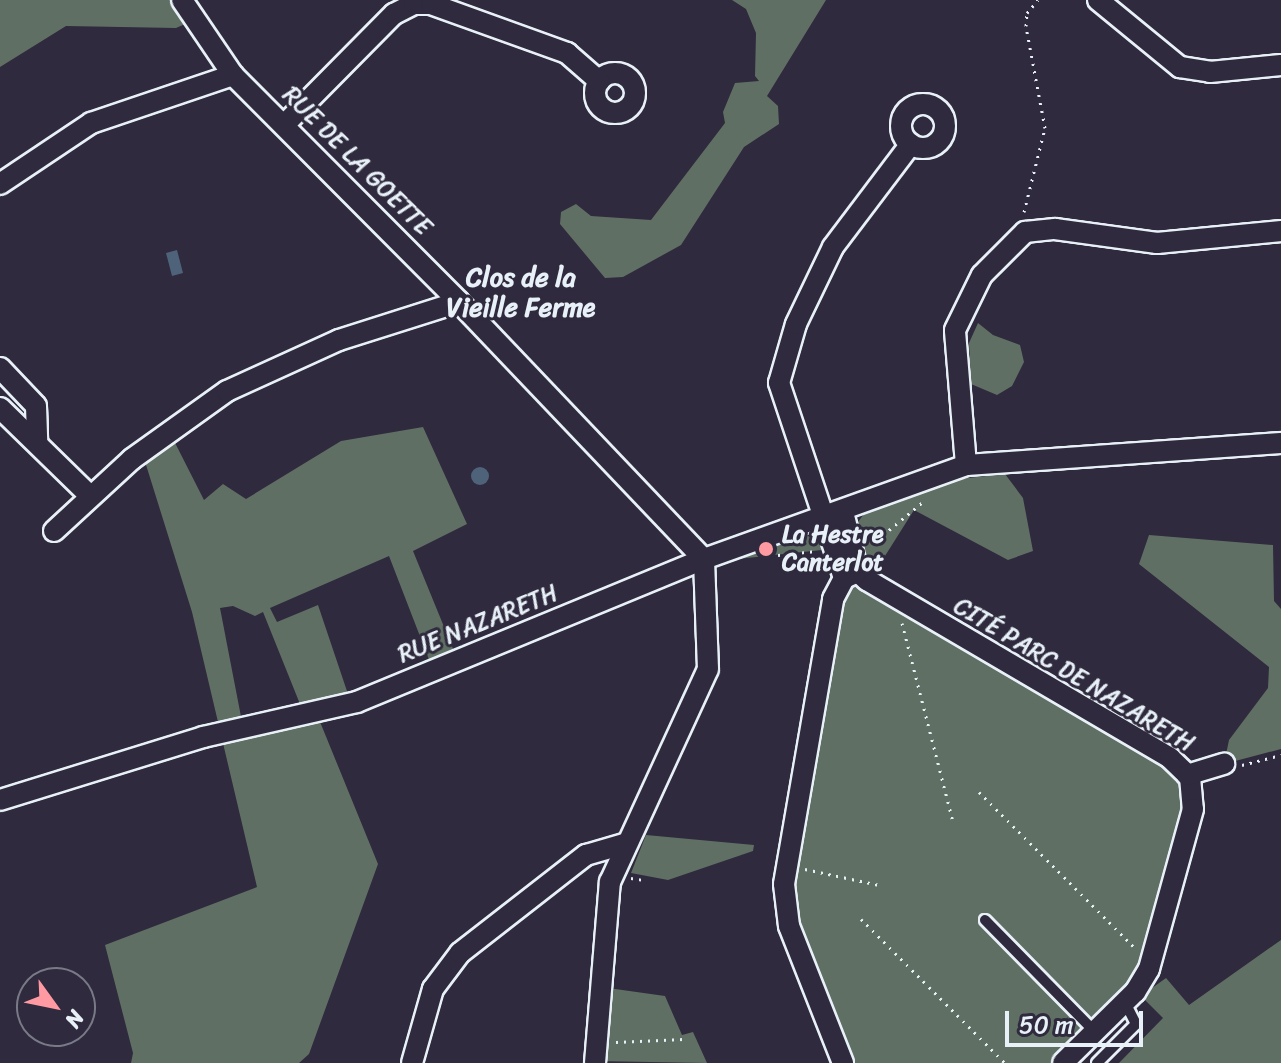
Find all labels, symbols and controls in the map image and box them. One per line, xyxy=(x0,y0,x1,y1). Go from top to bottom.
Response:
street label: RUE DE LA GOETTE xyxy=(277,81,437,241)
district label: Clos de la Vieille Ferme xyxy=(446,262,596,324)
place label: La Hestre Canterlot xyxy=(782,521,884,577)
marker: La Hestre Canterlot xyxy=(757,540,775,558)
street label: RUE NAZARETH xyxy=(394,579,562,669)
street label: CITÉ PARC DE NAZARETH xyxy=(949,592,1199,758)
north arrow xyxy=(16,967,96,1047)
scale bar xyxy=(1009,995,1147,1045)
text: N xyxy=(54,1002,95,1036)
text: 50 m xyxy=(1019,1004,1074,1046)

